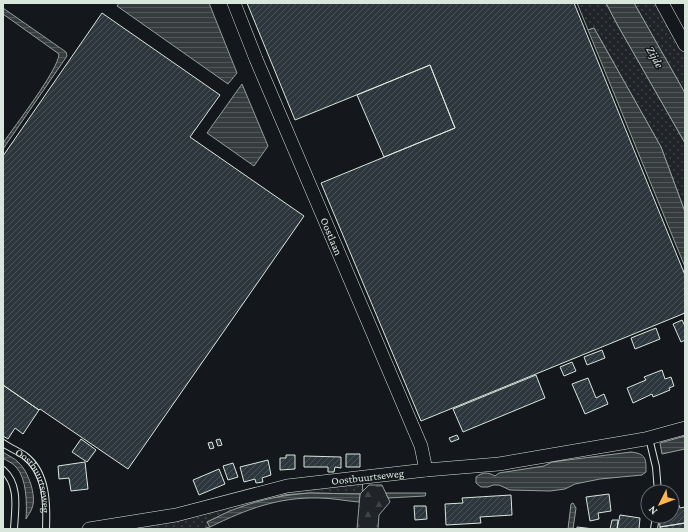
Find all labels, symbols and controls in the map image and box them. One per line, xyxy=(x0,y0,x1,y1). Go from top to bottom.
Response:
water label: Zijde xyxy=(643,44,667,71)
street label: Oostlaan xyxy=(318,216,345,257)
street label: Oostbuurtseweg xyxy=(13,446,52,514)
street label: Oostbuurtseweg xyxy=(331,467,405,487)
north arrow xyxy=(640,484,680,524)
text: N xyxy=(645,504,660,517)

